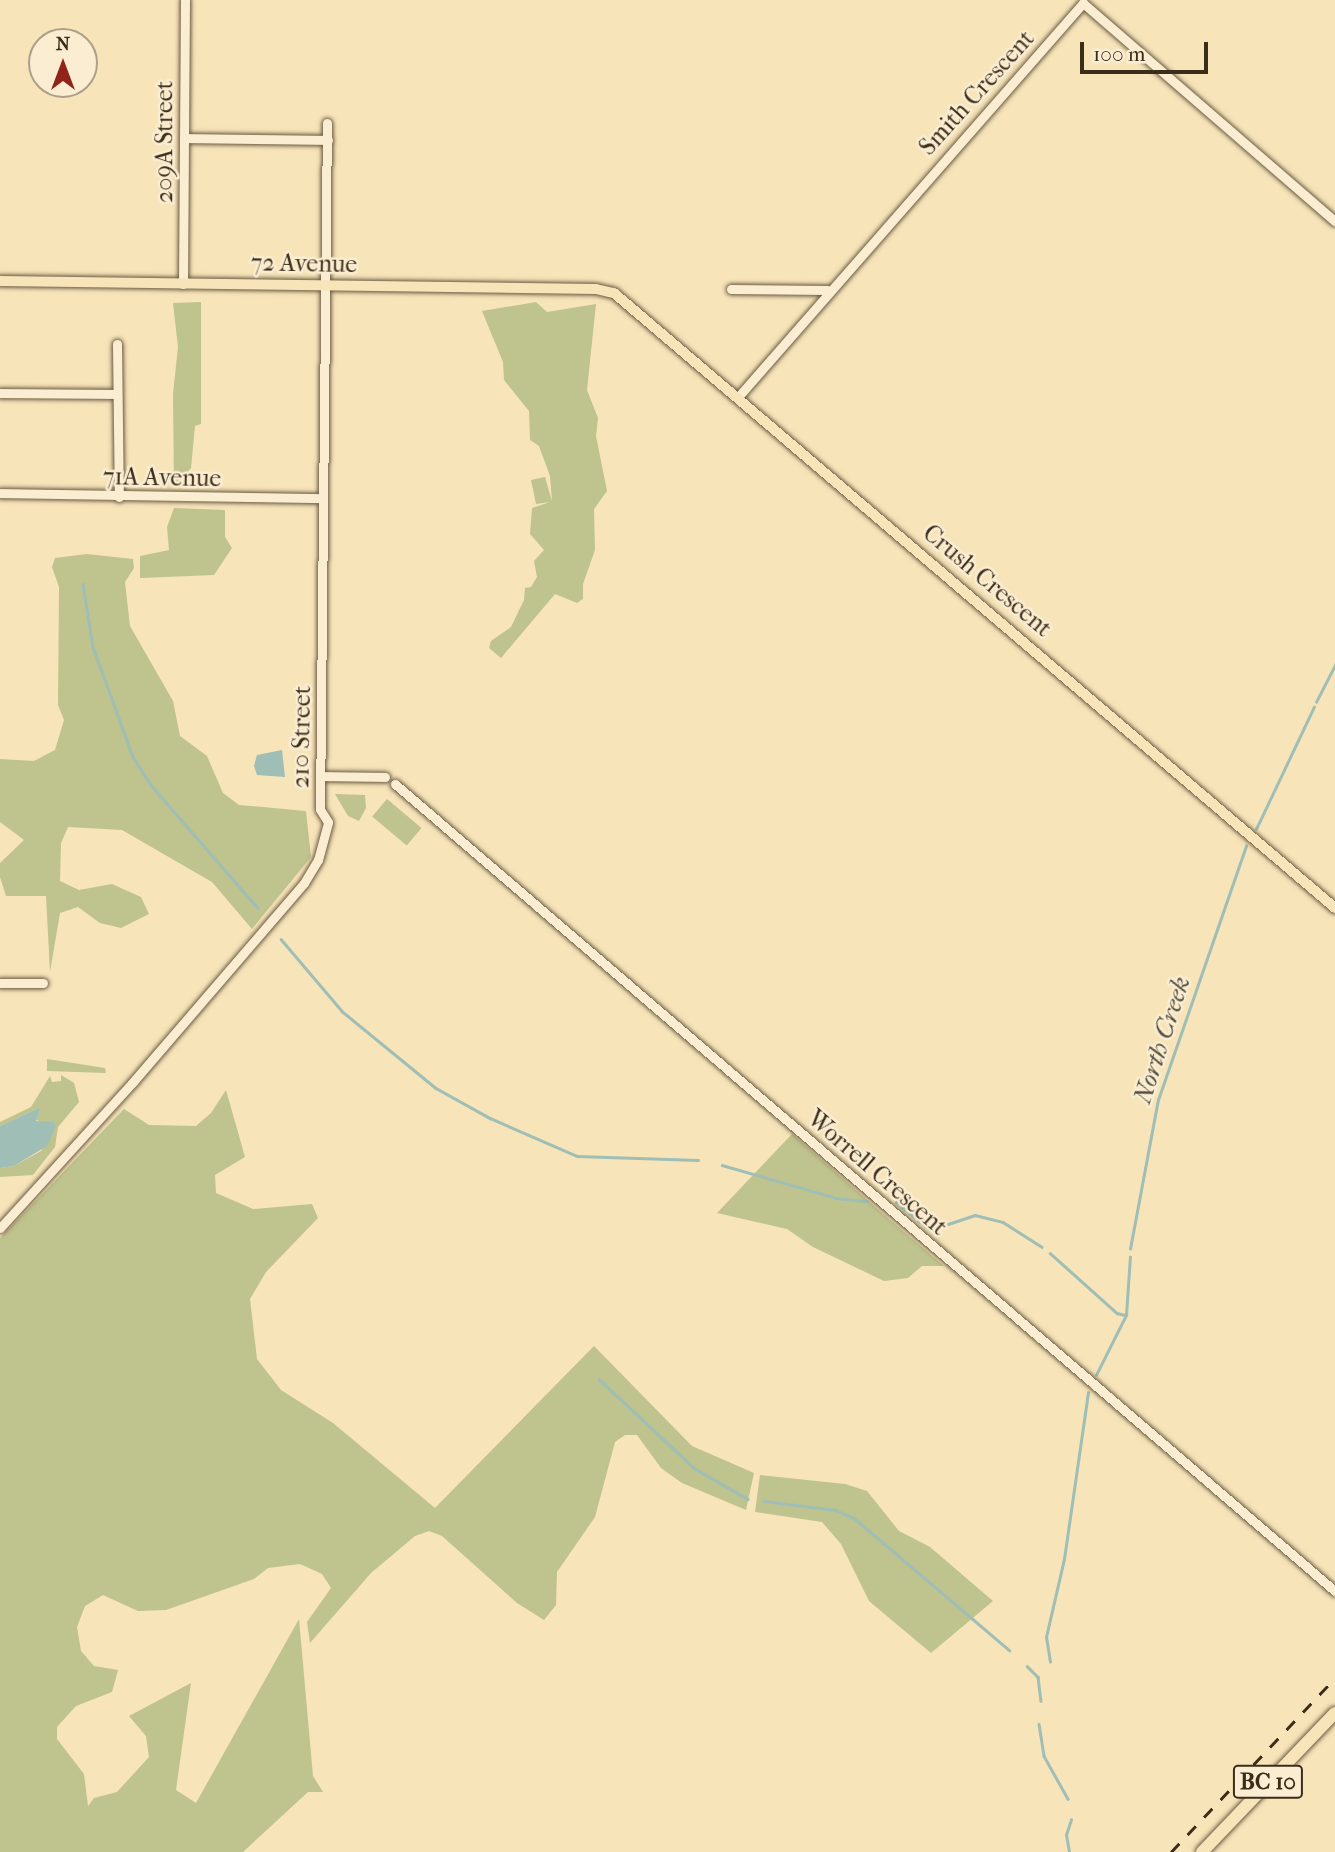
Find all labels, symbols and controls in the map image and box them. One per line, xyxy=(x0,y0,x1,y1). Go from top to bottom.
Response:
street label: Smith Crescent xyxy=(913,25,1041,161)
north arrow xyxy=(28,28,98,98)
scale bar xyxy=(1083,28,1211,72)
text: N xyxy=(56,33,70,55)
text: 100 m xyxy=(1093,42,1146,66)
street label: 209A Street xyxy=(151,81,179,203)
street label: 72 Avenue xyxy=(251,249,357,279)
street label: 71A Avenue xyxy=(103,463,221,493)
street label: Crush Crescent xyxy=(917,519,1057,643)
street label: 210 Street xyxy=(287,686,317,788)
water label: North Creek xyxy=(1127,972,1197,1108)
street label: Worrell Crescent xyxy=(801,1104,953,1242)
road number: BC 10 xyxy=(1231,1763,1305,1802)

